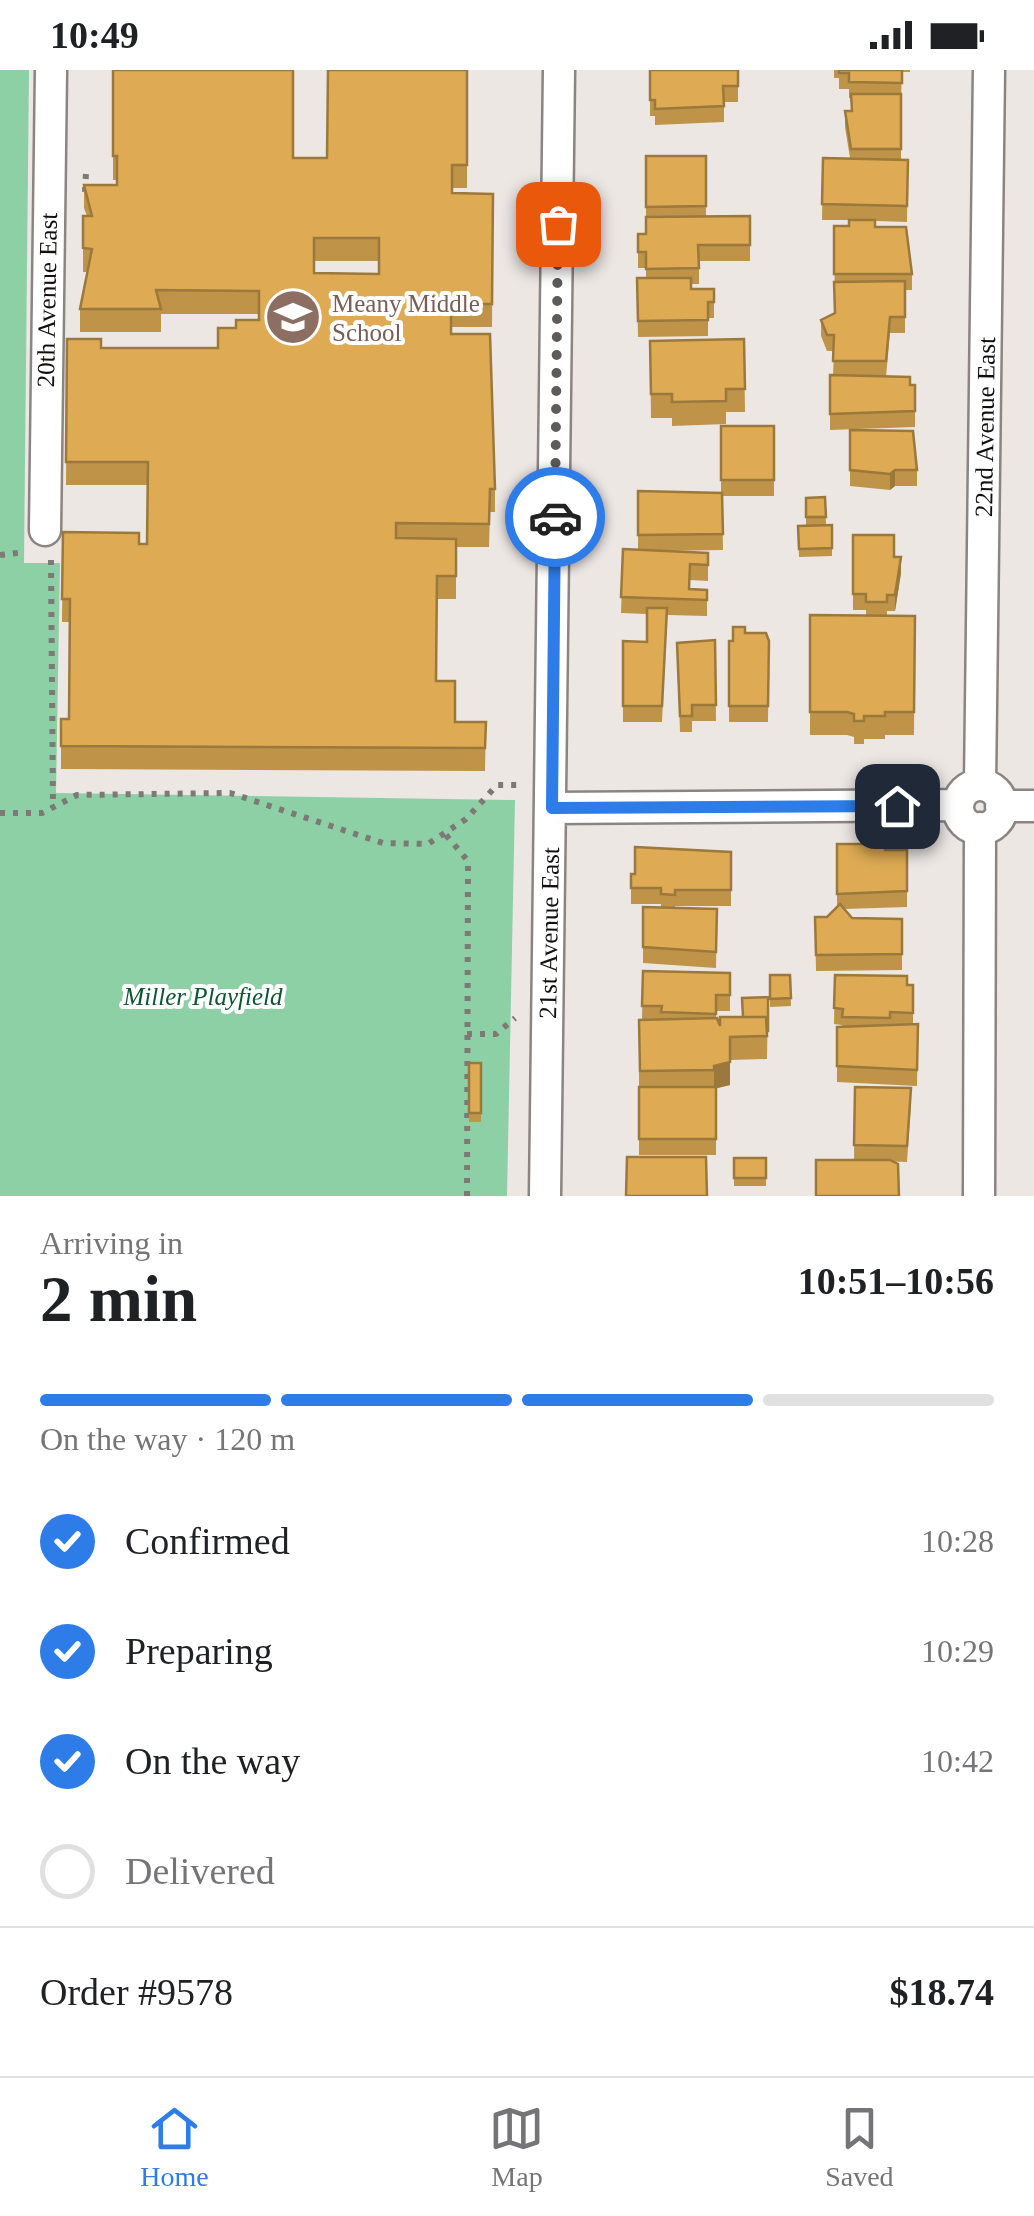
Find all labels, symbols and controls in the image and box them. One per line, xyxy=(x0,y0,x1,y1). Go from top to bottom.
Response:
text: 10:49 xyxy=(50,14,139,56)
pin xyxy=(516,182,601,267)
icon: bag xyxy=(531,197,586,252)
street label: 20th Avenue East xyxy=(32,212,62,387)
school or university icon: Meany Middle School xyxy=(263,287,323,347)
place label: Meany Middle School xyxy=(332,290,480,346)
street label: 22nd Avenue East xyxy=(970,337,1000,517)
courier xyxy=(505,467,605,567)
icon: car xyxy=(528,490,583,545)
pin xyxy=(855,764,940,849)
icon: home xyxy=(870,779,925,834)
street label: 21st Avenue East xyxy=(534,847,564,1019)
park label: Miller Playfield xyxy=(123,983,283,1010)
text: Arriving in xyxy=(40,1225,183,1261)
text: 10:51–10:56 xyxy=(798,1260,994,1302)
text: 2 min xyxy=(40,1263,197,1335)
text: On the way · 120 m xyxy=(40,1421,295,1457)
icon: check xyxy=(40,1514,95,1569)
text: Confirmed xyxy=(125,1520,290,1562)
text: 10:28 xyxy=(921,1523,994,1559)
icon: check xyxy=(40,1624,95,1679)
text: Preparing xyxy=(125,1630,273,1672)
text: 10:29 xyxy=(921,1633,994,1669)
icon: check xyxy=(40,1734,95,1789)
text: On the way xyxy=(125,1740,300,1782)
text: 10:42 xyxy=(921,1743,994,1779)
text: Delivered xyxy=(125,1850,275,1892)
text: Order #9578 xyxy=(40,1971,233,2013)
text: $18.74 xyxy=(890,1971,994,2013)
tab: Home xyxy=(140,2101,209,2193)
tab: Map xyxy=(489,2101,544,2193)
tab: Saved xyxy=(825,2101,894,2193)

